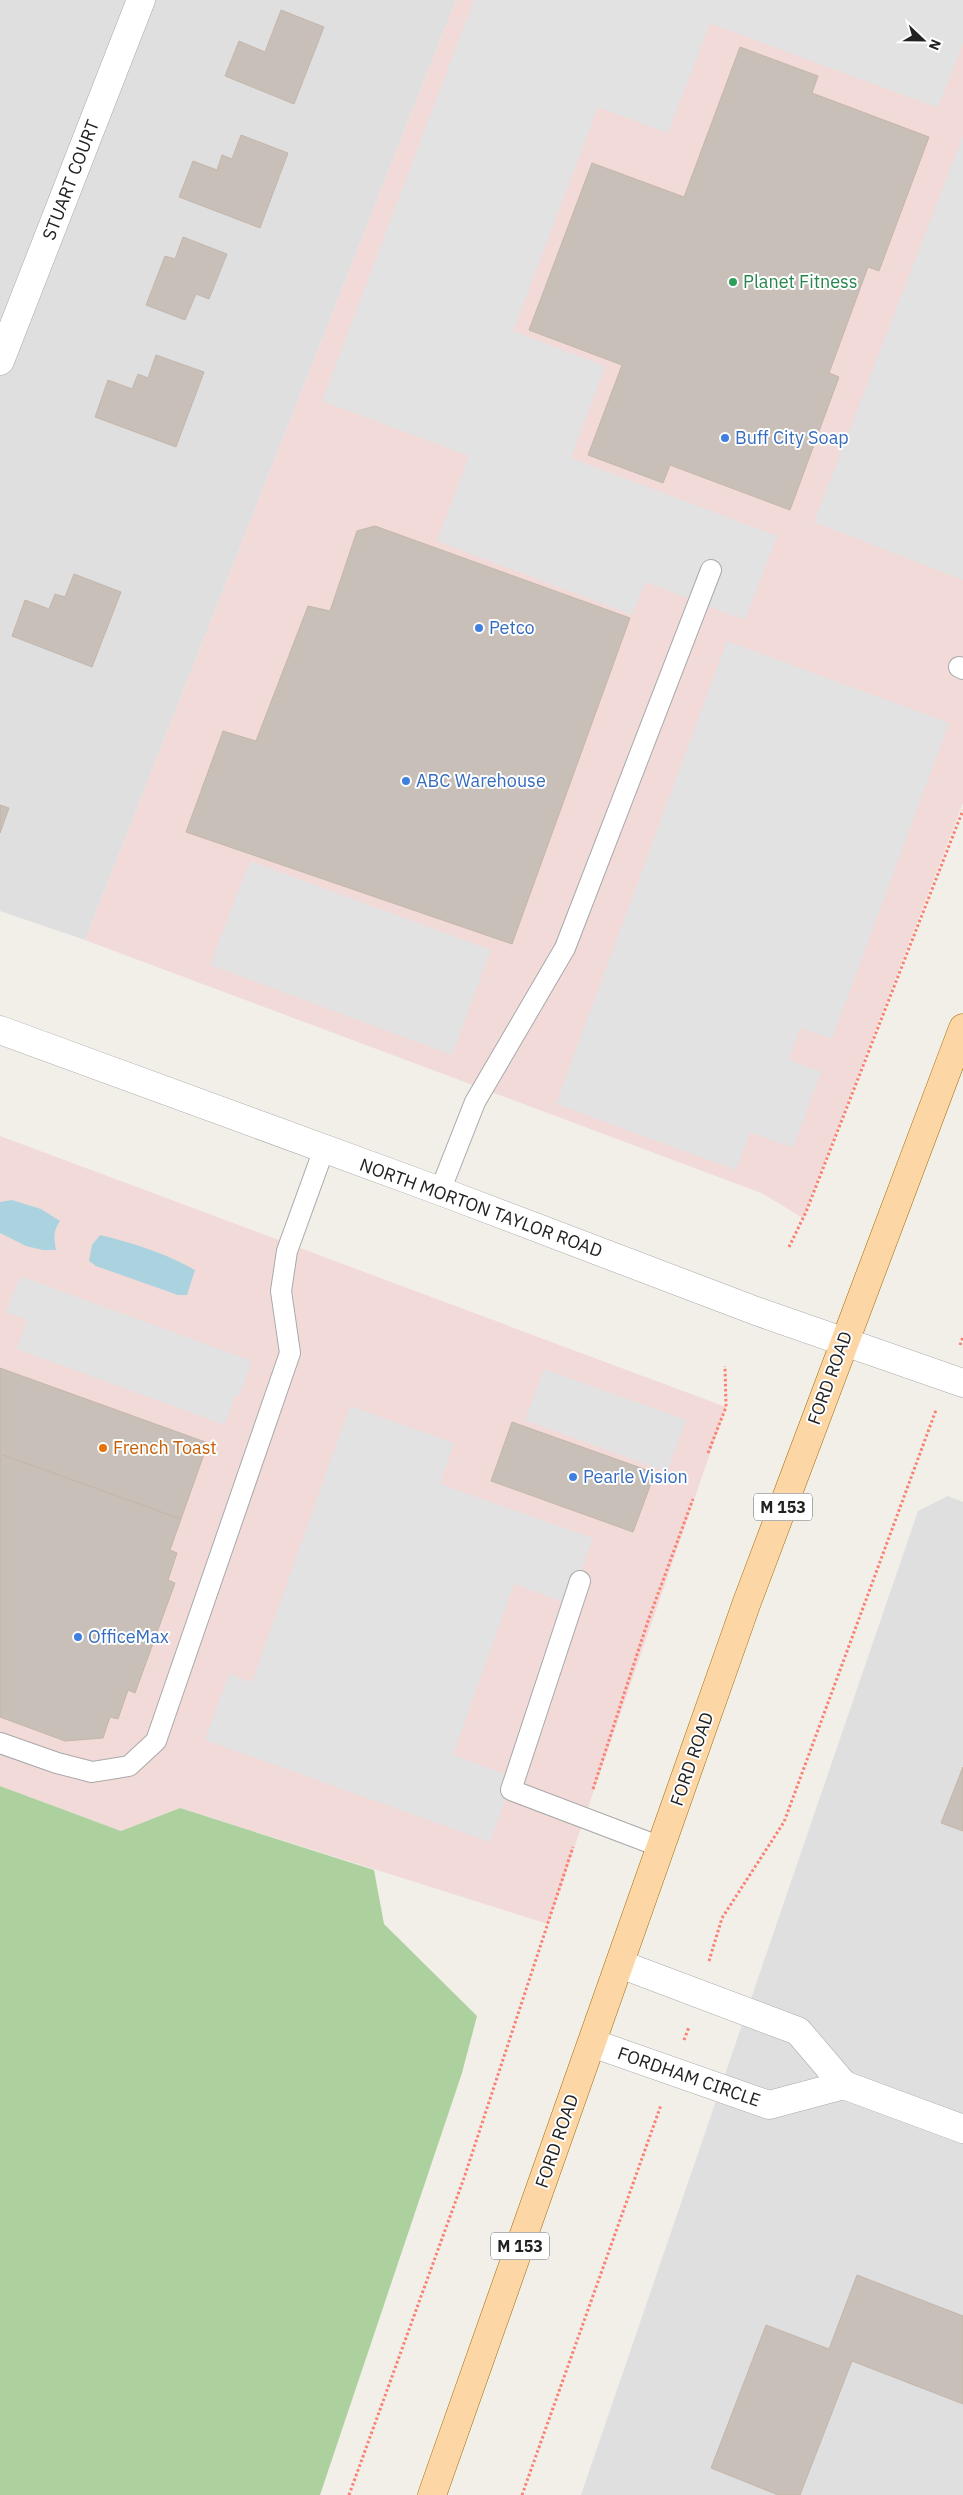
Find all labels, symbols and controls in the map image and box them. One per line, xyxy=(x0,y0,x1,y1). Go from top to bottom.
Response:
north arrow xyxy=(898,15,948,65)
text: N xyxy=(925,37,945,53)
street label: STUART COURT xyxy=(37,116,104,243)
place label: Planet Fitness xyxy=(743,270,858,293)
marker: Planet Fitness xyxy=(727,276,739,288)
place label: Buff City Soap xyxy=(735,426,849,449)
marker: Buff City Soap xyxy=(719,432,731,444)
place label: Petco xyxy=(489,616,535,639)
marker: Petco xyxy=(473,622,485,634)
place label: ABC Warehouse xyxy=(416,769,546,792)
marker: ABC Warehouse xyxy=(400,775,412,787)
street label: NORTH MORTON TAYLOR ROAD xyxy=(357,1153,606,1262)
street label: FORD ROAD xyxy=(802,1328,857,1428)
place label: French Toast xyxy=(113,1436,217,1459)
marker: French Toast xyxy=(97,1442,109,1454)
place label: Pearle Vision xyxy=(583,1465,688,1488)
marker: Pearle Vision xyxy=(567,1471,579,1483)
road number: M 153 xyxy=(754,1494,812,1520)
place label: OfficeMax xyxy=(88,1625,169,1648)
marker: OfficeMax xyxy=(72,1631,84,1643)
street label: FORD ROAD xyxy=(665,1709,718,1809)
street label: FORDHAM CIRCLE xyxy=(615,2041,764,2112)
street label: FORD ROAD xyxy=(530,2091,583,2191)
road number: M 153 xyxy=(491,2232,549,2260)

